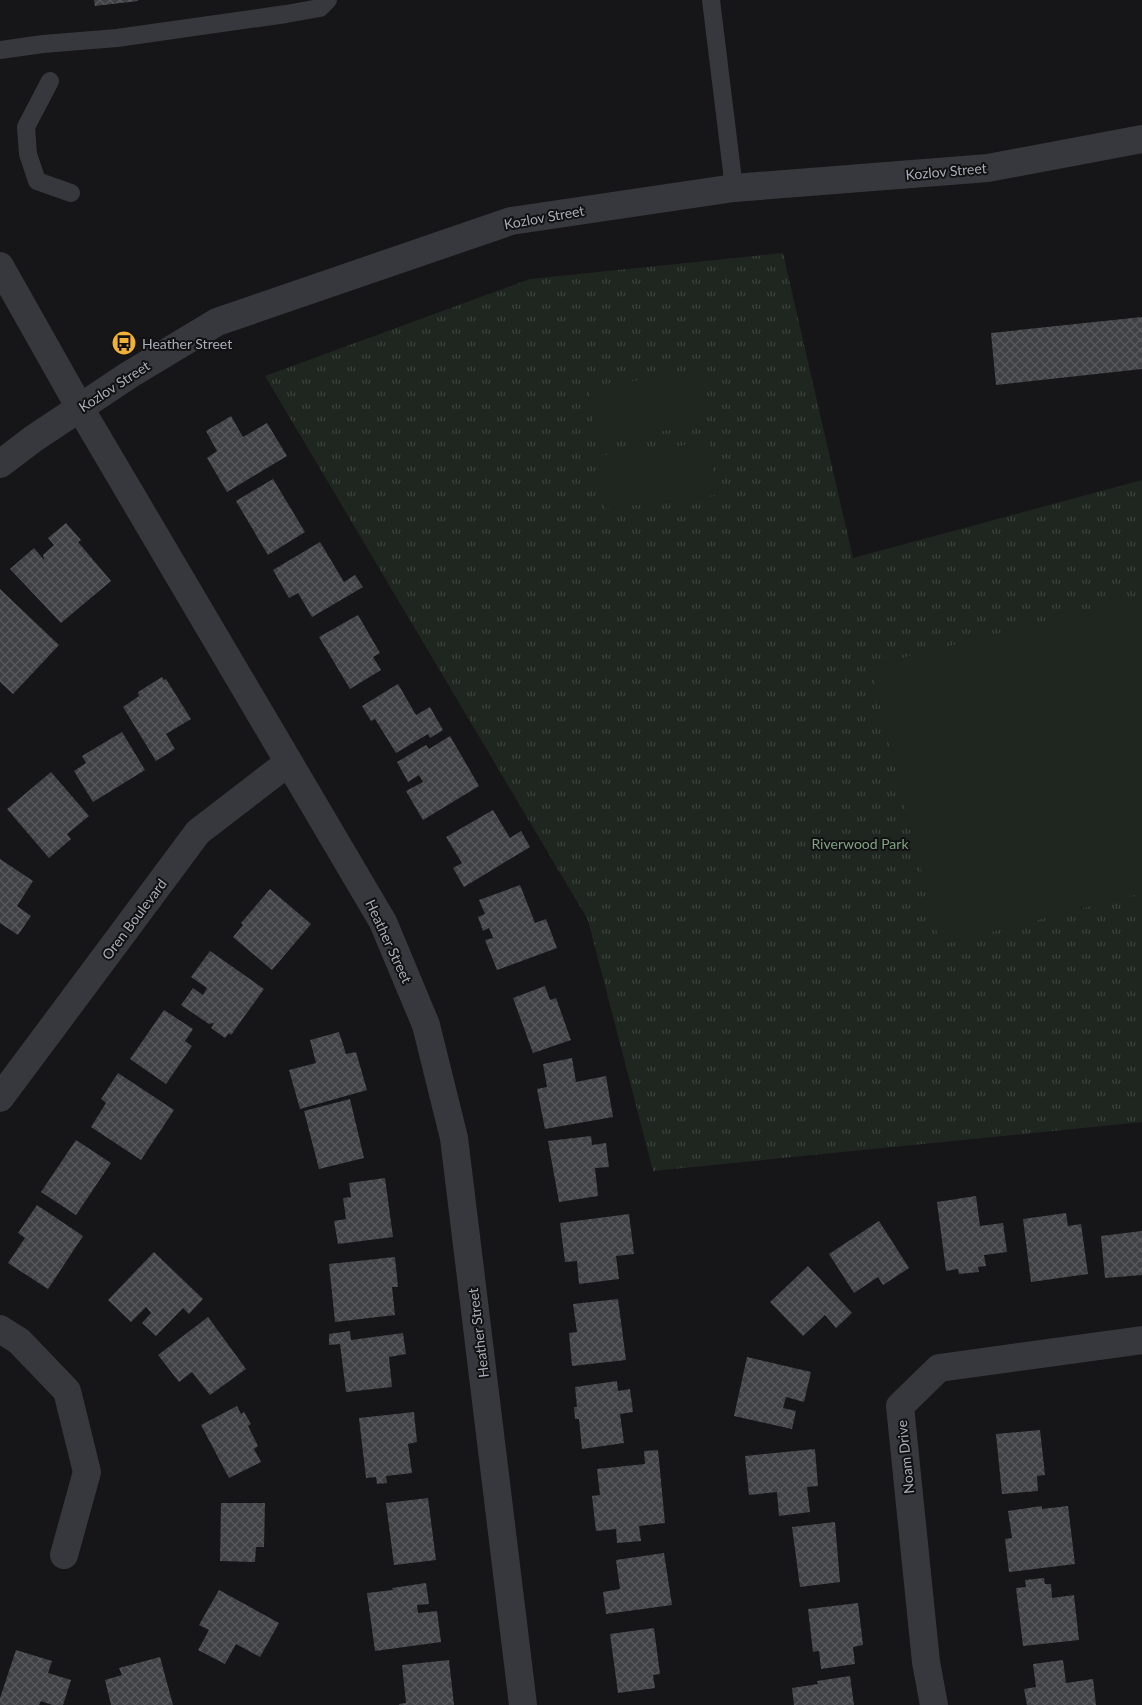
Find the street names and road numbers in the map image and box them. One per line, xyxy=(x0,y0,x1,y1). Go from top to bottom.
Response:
street label: Kozlov Street xyxy=(905,159,987,183)
street label: Kozlov Street xyxy=(503,202,585,232)
street label: Kozlov Street xyxy=(75,357,153,415)
street label: Oren Boulevard xyxy=(98,875,170,963)
street label: Heather Street xyxy=(362,897,416,985)
street label: Heather Street xyxy=(464,1287,492,1379)
street label: Noam Drive xyxy=(893,1419,917,1495)

